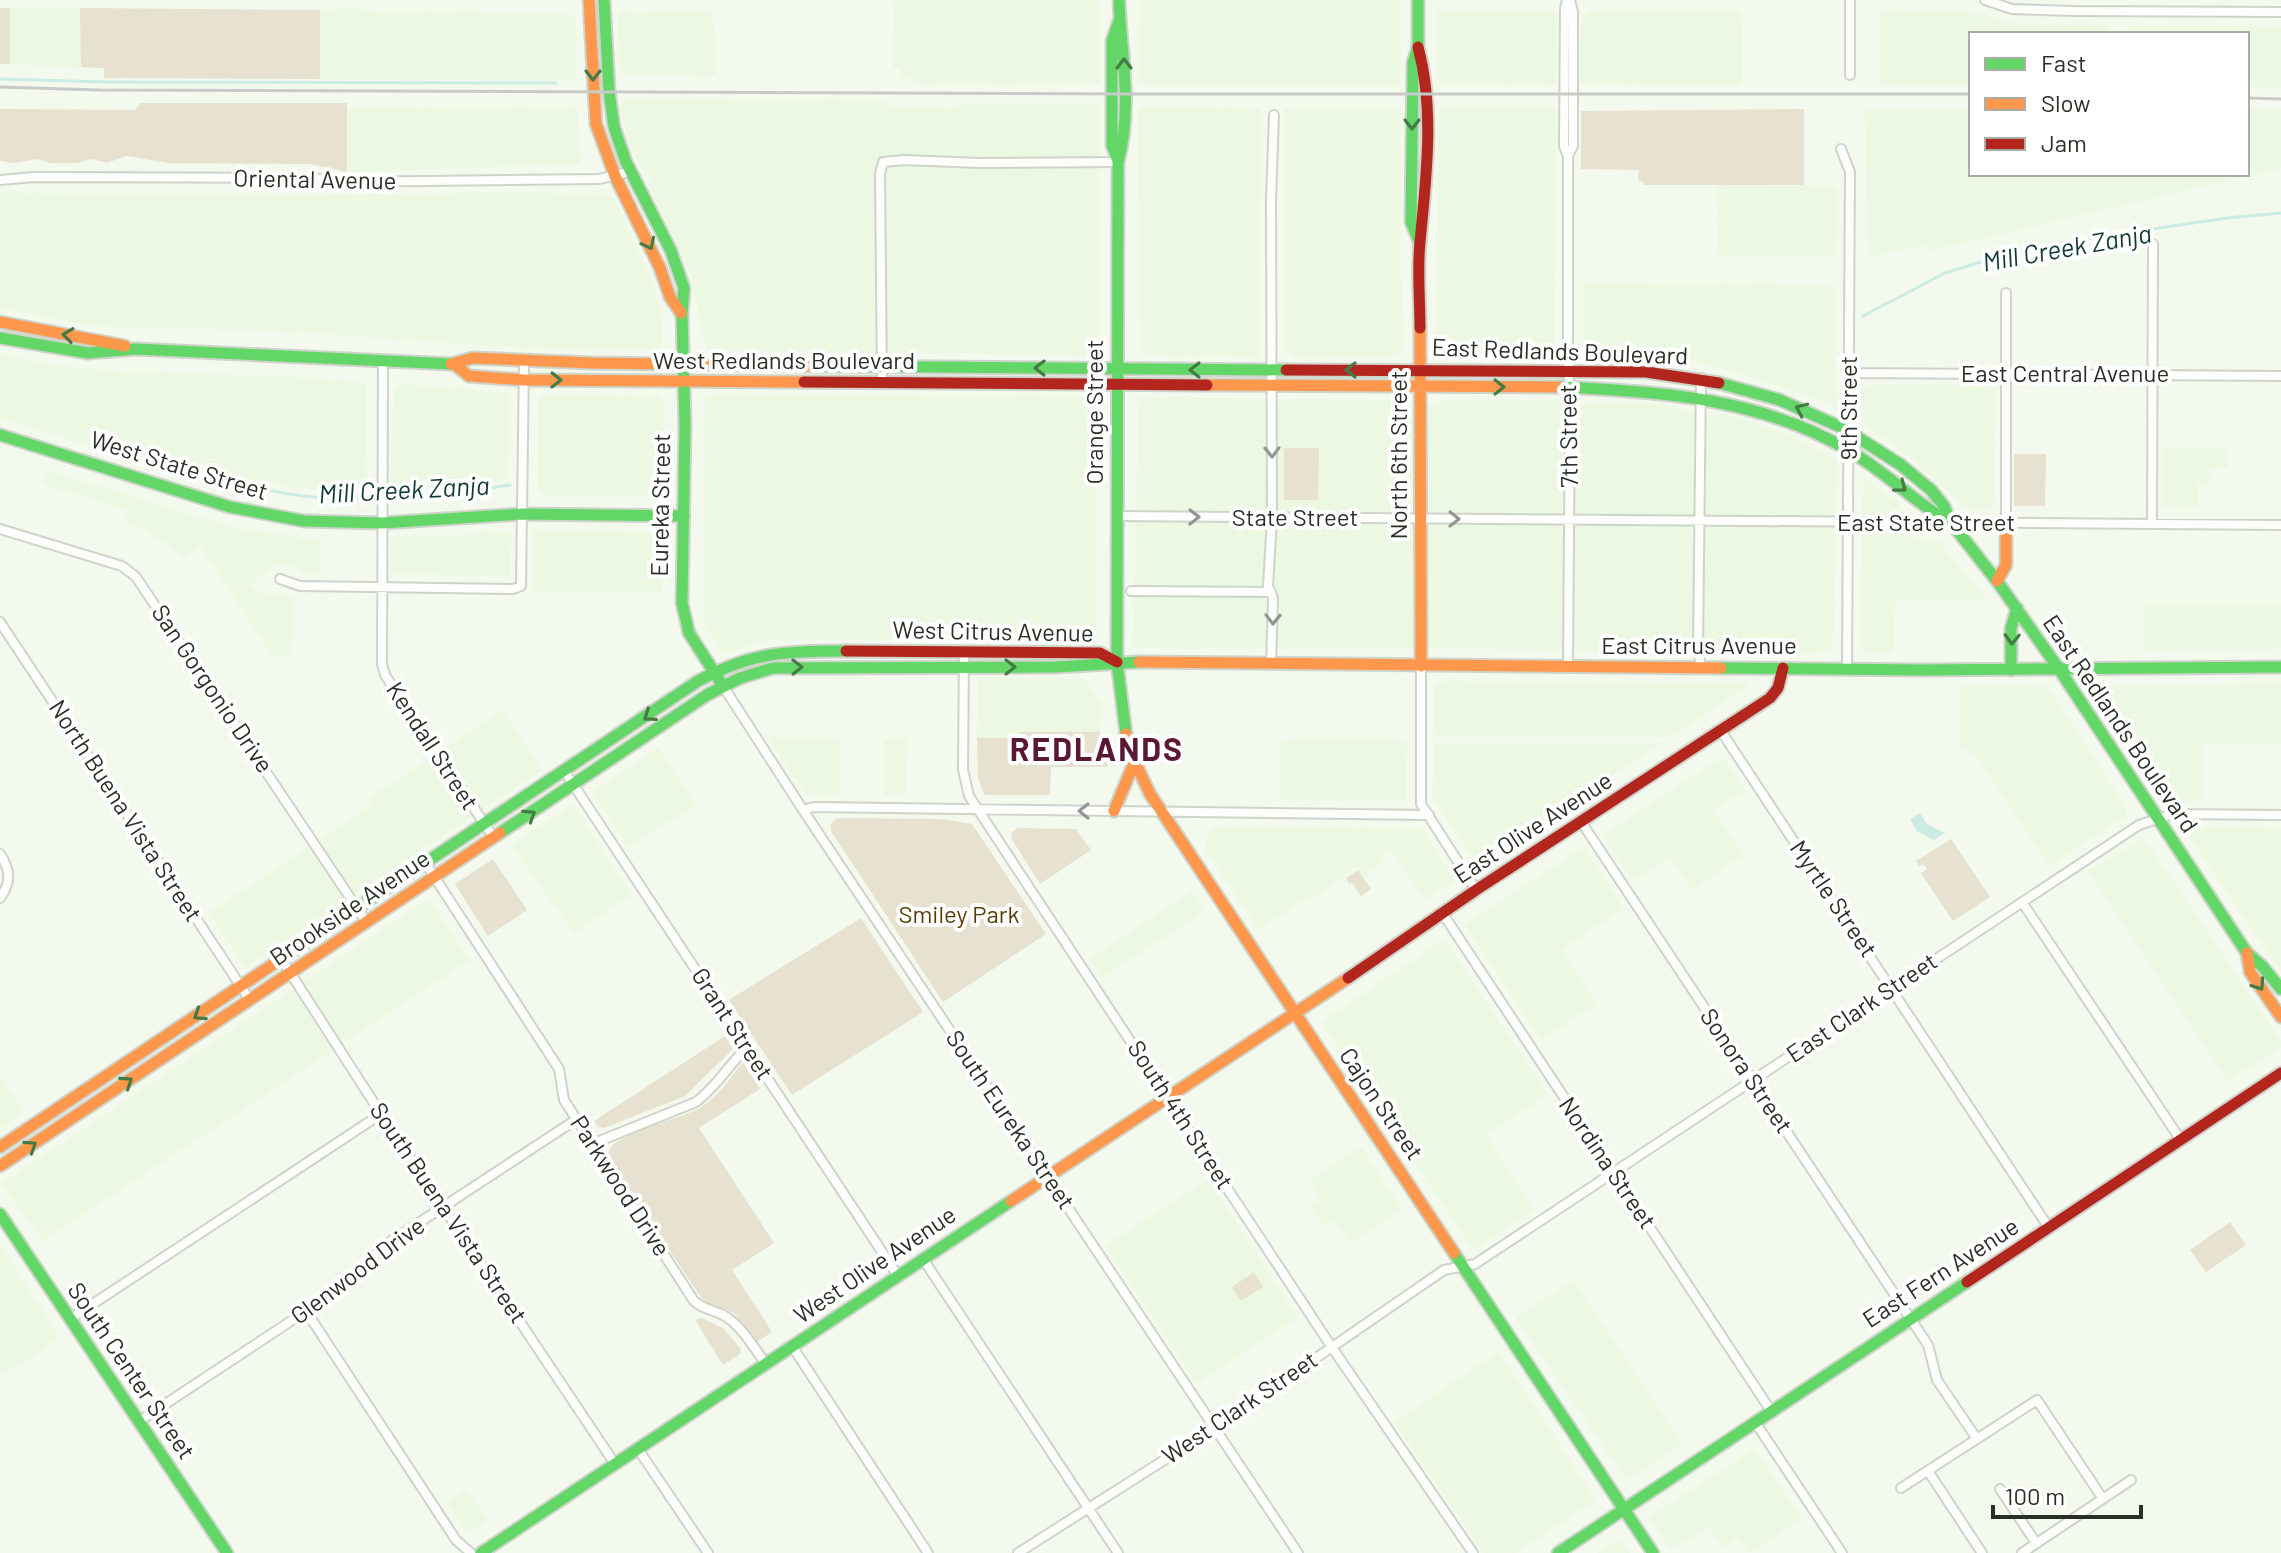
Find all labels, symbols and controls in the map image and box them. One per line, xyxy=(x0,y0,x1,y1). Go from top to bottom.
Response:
legend xyxy=(1969,32,2249,176)
text: Fast xyxy=(2041,48,2086,77)
one-way arrow xyxy=(1115,57,1133,70)
one-way arrow xyxy=(584,69,602,82)
text: Slow xyxy=(2041,88,2090,117)
one-way arrow xyxy=(1403,118,1421,131)
text: Jam xyxy=(2041,128,2087,157)
street label: Oriental Avenue xyxy=(233,163,397,194)
water label: Mill Creek Zanja xyxy=(1980,216,2154,277)
one-way arrow xyxy=(639,236,654,251)
one-way arrow xyxy=(61,327,75,344)
street label: East Redlands Boulevard xyxy=(1431,332,1689,369)
street label: Orange Street xyxy=(1079,340,1108,484)
street label: West Redlands Boulevard xyxy=(653,345,915,374)
street label: 9th Street xyxy=(1833,356,1862,460)
street label: East Central Avenue xyxy=(1961,358,2169,387)
one-way arrow xyxy=(1033,359,1046,377)
one-way arrow xyxy=(1188,361,1201,379)
one-way arrow xyxy=(1344,361,1357,379)
street label: North 6th Street xyxy=(1383,370,1412,540)
one-way arrow xyxy=(550,371,563,389)
one-way arrow xyxy=(1493,378,1506,396)
street label: 7th Street xyxy=(1552,384,1583,488)
one-way arrow xyxy=(1795,402,1809,418)
street label: West State Street xyxy=(87,424,272,505)
street label: Eureka Street xyxy=(644,433,675,577)
one-way arrow xyxy=(1263,446,1281,459)
water label: Mill Creek Zanja xyxy=(318,469,490,508)
one-way arrow xyxy=(1892,477,1907,491)
street label: State Street xyxy=(1232,502,1358,531)
street label: East State Street xyxy=(1837,507,2015,536)
one-way arrow xyxy=(1188,509,1201,526)
one-way arrow xyxy=(1448,510,1461,528)
street label: San Gorgonio Drive xyxy=(146,599,280,778)
street label: East Redlands Boulevard xyxy=(2038,609,2205,838)
one-way arrow xyxy=(1264,613,1282,626)
street label: West Citrus Avenue xyxy=(892,614,1094,647)
street label: East Citrus Avenue xyxy=(1601,630,1797,659)
one-way arrow xyxy=(2003,633,2020,646)
one-way arrow xyxy=(791,658,804,676)
one-way arrow xyxy=(1004,658,1017,676)
street label: Kendall Street xyxy=(381,676,485,815)
street label: North Buena Vista Street xyxy=(44,694,209,926)
one-way arrow xyxy=(643,706,657,721)
district label: REDLANDS xyxy=(1010,729,1184,767)
street label: East Olive Avenue xyxy=(1447,765,1617,889)
one-way arrow xyxy=(1077,802,1090,820)
one-way arrow xyxy=(522,809,536,824)
street label: Myrtle Street xyxy=(1785,834,1884,962)
street label: Brookside Avenue xyxy=(264,843,435,971)
park label: Smiley Park xyxy=(898,899,1020,928)
street label: East Clark Street xyxy=(1780,946,1942,1068)
street label: Grant Street xyxy=(686,962,780,1085)
one-way arrow xyxy=(2249,976,2264,990)
street label: Sonora Street xyxy=(1695,1002,1800,1138)
one-way arrow xyxy=(194,1006,208,1021)
street label: South Eureka Street xyxy=(941,1024,1082,1214)
street label: South 4th Street xyxy=(1122,1034,1240,1194)
street label: Cajon Street xyxy=(1334,1042,1430,1165)
one-way arrow xyxy=(118,1077,133,1092)
street label: Nordina Street xyxy=(1554,1091,1663,1234)
street label: South Buena Vista Street xyxy=(365,1096,534,1328)
street label: Parkwood Drive xyxy=(565,1110,677,1261)
one-way arrow xyxy=(22,1140,37,1155)
street label: West Olive Avenue xyxy=(788,1199,961,1329)
street label: Glenwood Drive xyxy=(284,1210,430,1330)
street label: East Fern Avenue xyxy=(1857,1211,2024,1333)
street label: South Center Street xyxy=(62,1276,202,1464)
street label: West Clark Street xyxy=(1156,1344,1322,1469)
scale bar xyxy=(1993,1469,2141,1519)
text: 100 m xyxy=(2005,1481,2065,1510)

